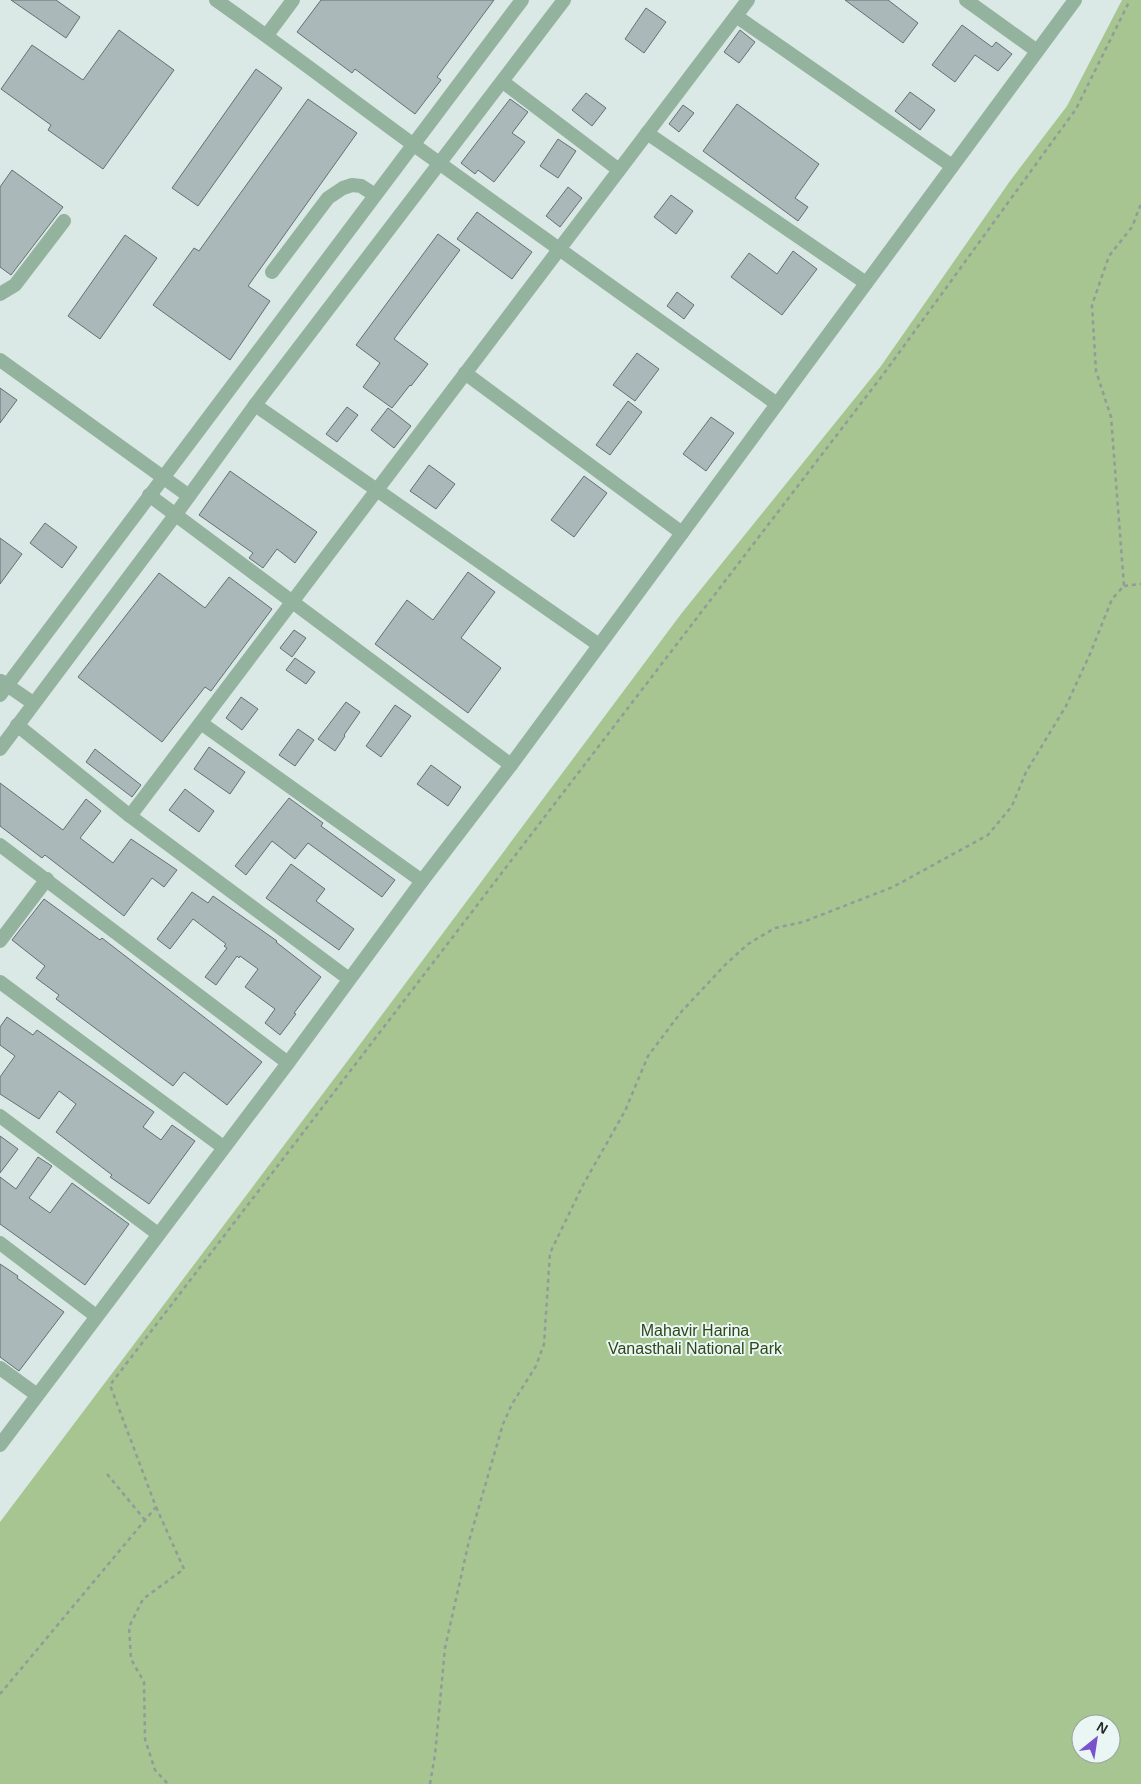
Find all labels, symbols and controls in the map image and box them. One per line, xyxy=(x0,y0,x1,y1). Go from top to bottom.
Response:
park label: Mahavir Harina Vanasthali National Park xyxy=(608,1322,783,1357)
north arrow xyxy=(1071,1714,1121,1764)
text: N xyxy=(1094,1718,1111,1737)

